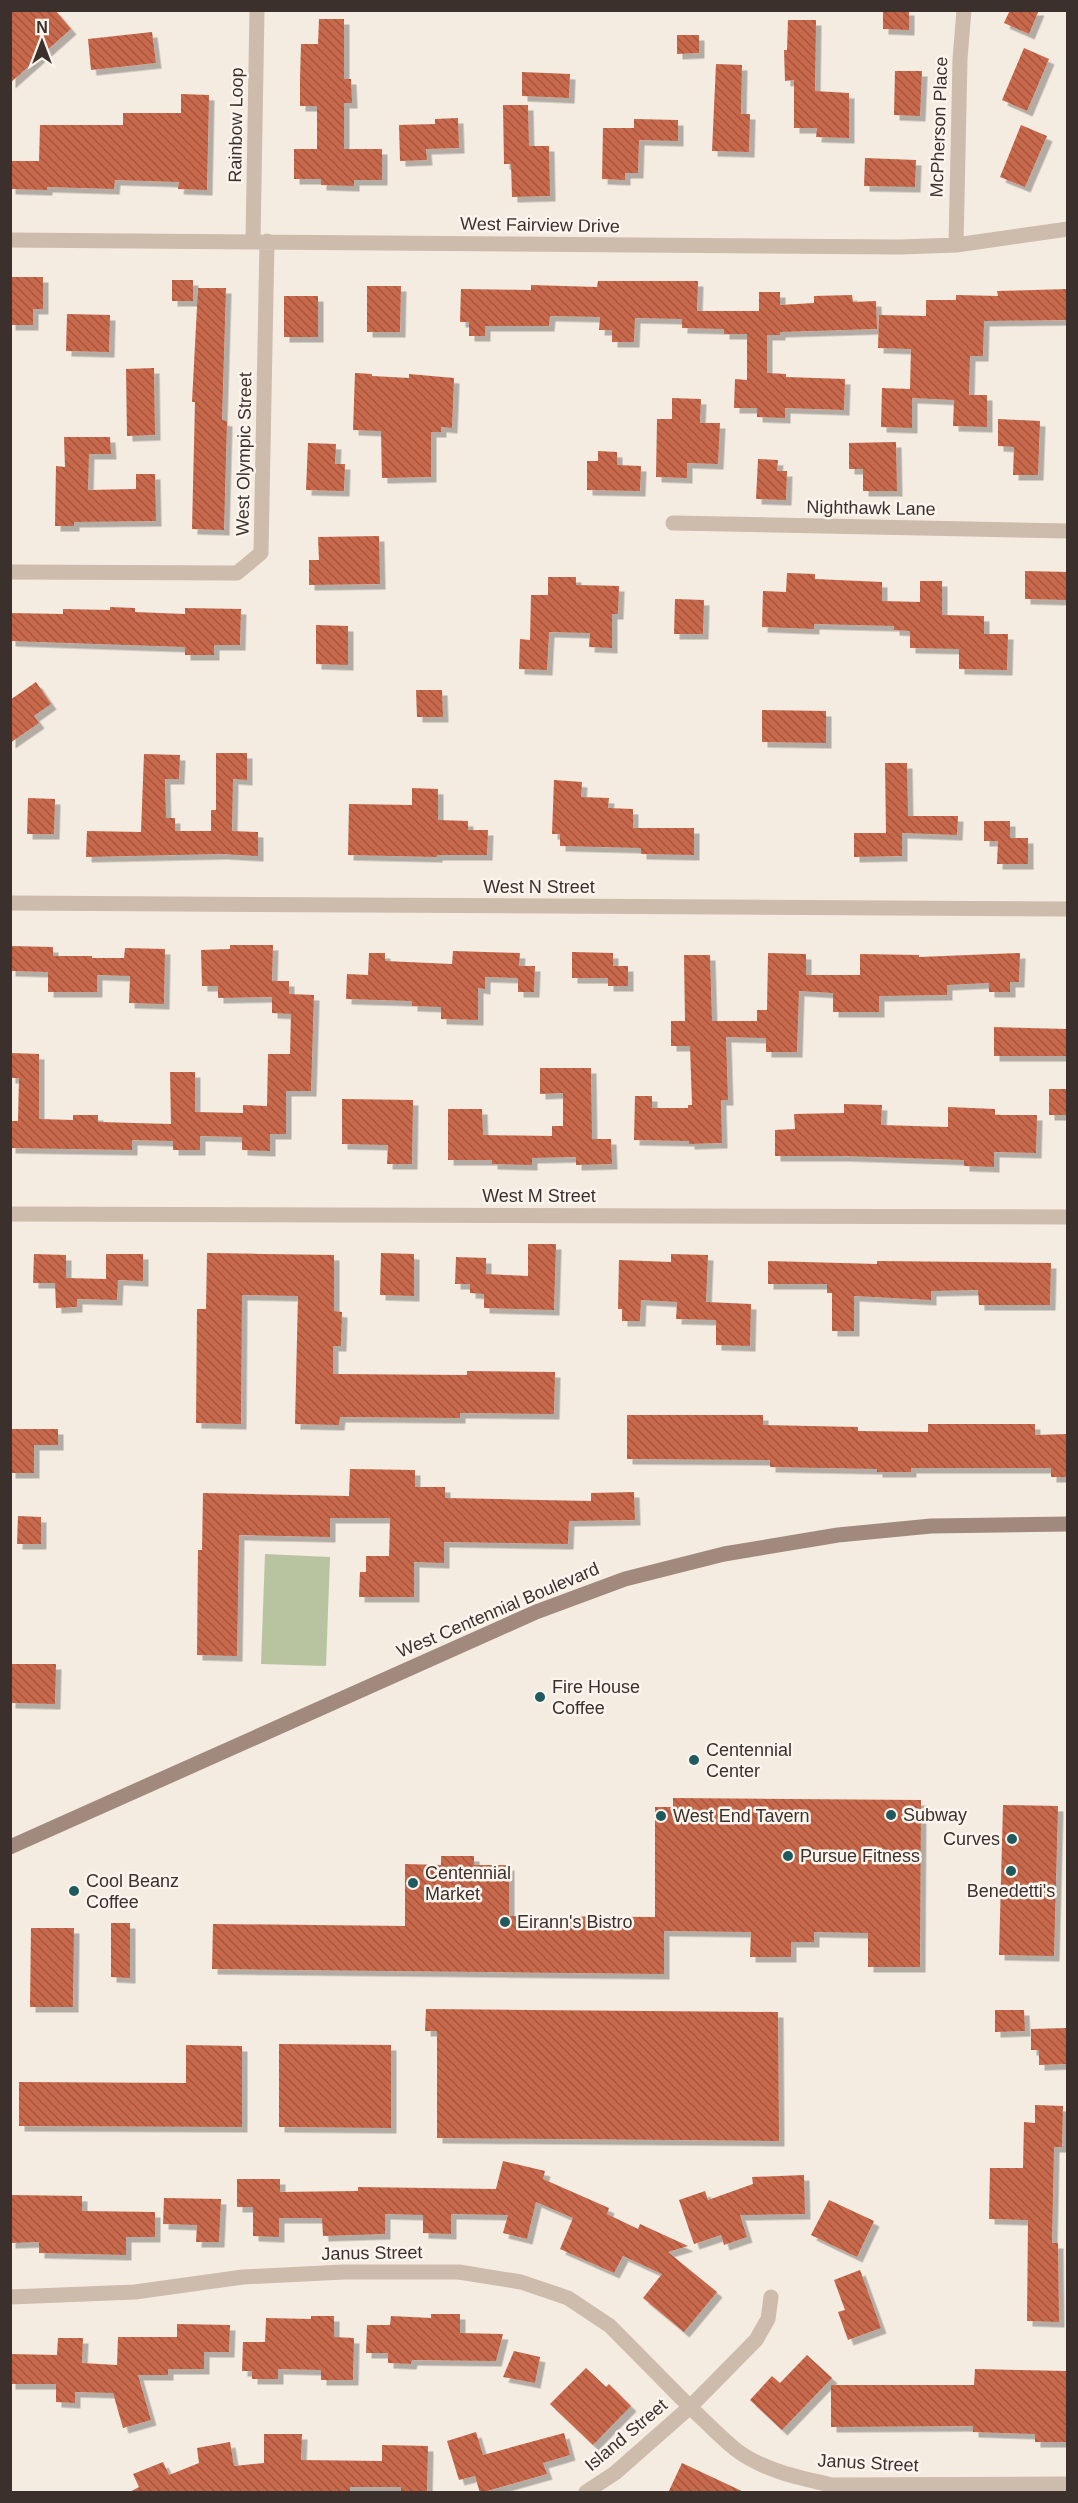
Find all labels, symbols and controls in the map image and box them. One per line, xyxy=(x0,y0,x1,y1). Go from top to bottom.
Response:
north arrow xyxy=(12,12,72,72)
text: N xyxy=(36,19,48,36)
street label: McPherson Place xyxy=(927,56,951,198)
street label: Rainbow Loop xyxy=(225,67,247,183)
street label: West Fairview Drive xyxy=(460,214,620,236)
street label: West Olympic Street xyxy=(233,372,255,536)
street label: Nighthawk Lane xyxy=(806,497,936,519)
street label: West N Street xyxy=(483,877,595,897)
street label: West M Street xyxy=(482,1186,596,1206)
street label: West Centennial Boulevard xyxy=(394,1558,602,1662)
place label: Fire House Coffee xyxy=(552,1677,640,1718)
marker: Fire House Coffee xyxy=(533,1690,547,1704)
place label: Centennial Center xyxy=(706,1740,792,1781)
marker: Centennial Center xyxy=(687,1753,701,1767)
place label: Subway xyxy=(903,1805,967,1825)
place label: West End Tavern xyxy=(673,1806,809,1826)
marker: Subway xyxy=(884,1808,898,1822)
marker: West End Tavern xyxy=(654,1809,668,1823)
place label: Curves xyxy=(943,1829,1000,1849)
marker: Curves xyxy=(1005,1832,1019,1846)
place label: Pursue Fitness xyxy=(800,1846,920,1866)
marker: Pursue Fitness xyxy=(781,1849,795,1863)
place label: Centennial Market xyxy=(425,1863,511,1904)
marker: Benedetti's xyxy=(1004,1864,1018,1878)
place label: Cool Beanz Coffee xyxy=(86,1871,179,1912)
marker: Centennial Market xyxy=(406,1876,420,1890)
place label: Benedetti's xyxy=(967,1881,1055,1901)
marker: Cool Beanz Coffee xyxy=(67,1884,81,1898)
place label: Eirann's Bistro xyxy=(517,1912,632,1932)
marker: Eirann's Bistro xyxy=(498,1915,512,1929)
street label: Janus Street xyxy=(321,2242,423,2264)
street label: Island Street xyxy=(581,2395,671,2475)
street label: Janus Street xyxy=(817,2450,919,2476)

